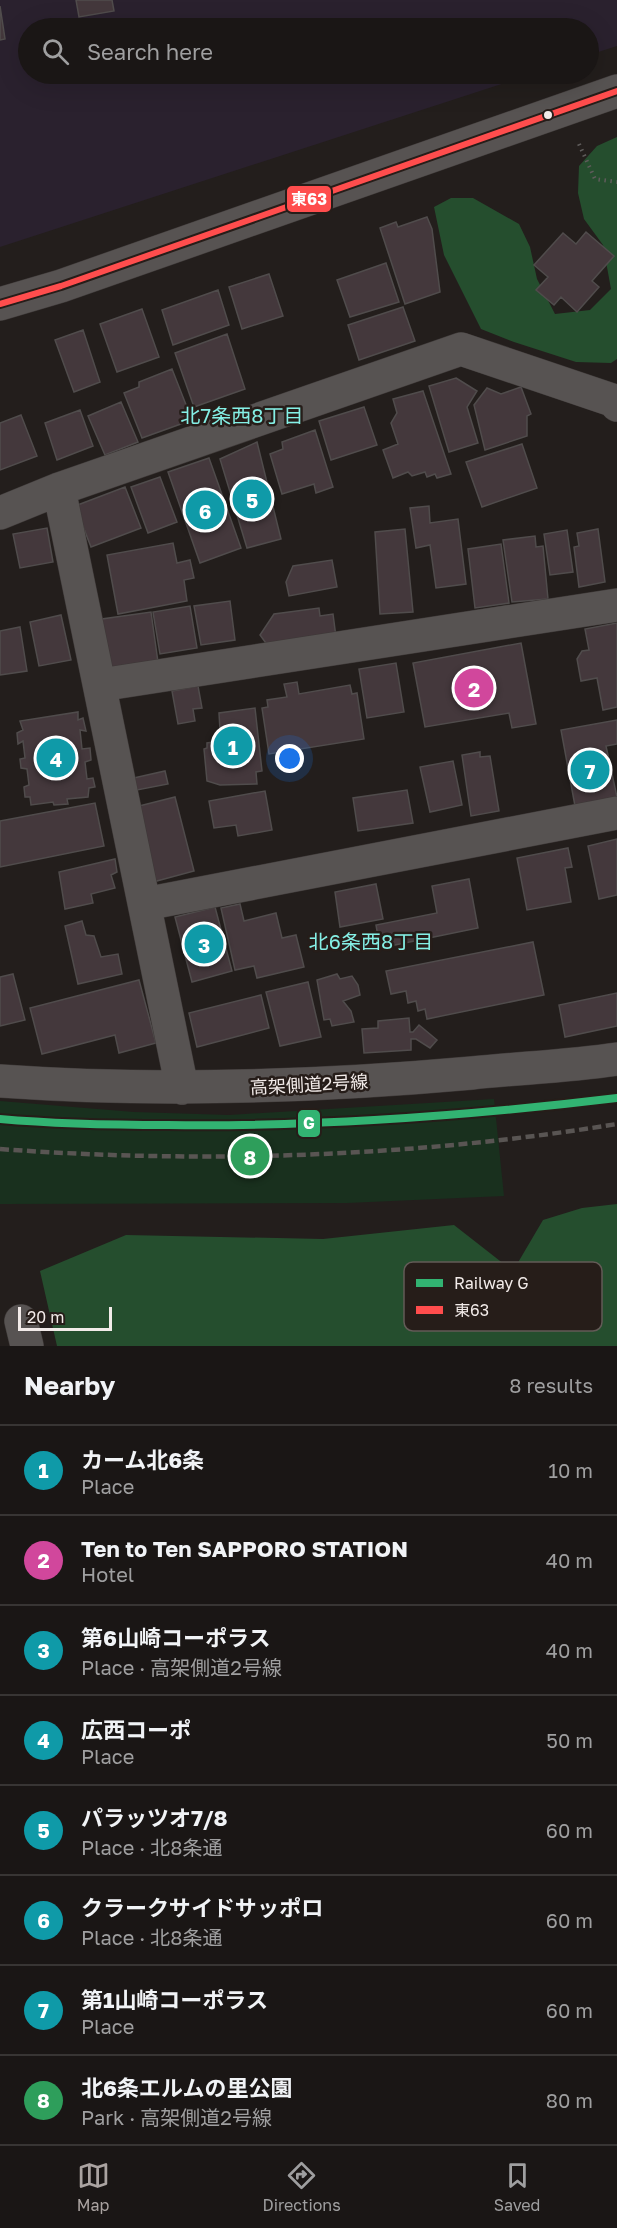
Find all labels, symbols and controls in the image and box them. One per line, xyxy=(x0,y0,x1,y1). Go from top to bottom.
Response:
search box xyxy=(18,18,599,84)
icon: search xyxy=(39,35,72,68)
text: Search here xyxy=(87,38,213,65)
unlabelled marker xyxy=(542,109,554,121)
line badge: 東63 xyxy=(286,185,332,213)
text: 東63 xyxy=(291,189,327,209)
district label: 北7条西8丁目 xyxy=(181,403,303,427)
pin: 5 xyxy=(232,476,272,522)
pin: 6 xyxy=(186,488,224,532)
pin: 2 xyxy=(454,666,494,710)
pin: 1 xyxy=(214,724,252,768)
pin: 4 xyxy=(36,736,76,780)
your location xyxy=(275,744,304,773)
pin: 7 xyxy=(570,748,610,792)
pin: 3 xyxy=(184,922,224,966)
district label: 北6条西8丁目 xyxy=(309,929,433,953)
street label: 高架側道2号線 xyxy=(249,1070,369,1098)
line badge: G xyxy=(297,1109,321,1138)
text: G xyxy=(303,1113,315,1133)
pin: 8 xyxy=(230,1134,270,1178)
legend xyxy=(404,1262,602,1331)
text: Railway G xyxy=(454,1273,529,1293)
text: 東63 xyxy=(454,1300,489,1320)
scale bar xyxy=(18,1304,112,1332)
text: 20 m xyxy=(27,1307,64,1327)
text: Nearby xyxy=(24,1370,115,1401)
text: 8 results xyxy=(509,1373,593,1397)
text: カーム北6条 xyxy=(81,1446,204,1473)
text: 1 xyxy=(38,1458,49,1482)
text: 10 m xyxy=(548,1458,593,1482)
text: Place xyxy=(81,1474,134,1498)
text: Ten to Ten SAPPORO STATION xyxy=(81,1535,408,1562)
text: 2 xyxy=(37,1548,50,1572)
text: 40 m xyxy=(546,1548,593,1572)
text: Hotel xyxy=(81,1562,134,1586)
text: 第6山崎コーポラス xyxy=(81,1624,271,1651)
text: 3 xyxy=(37,1638,50,1662)
text: 40 m xyxy=(546,1638,593,1662)
text: Place · 高架側道2号線 xyxy=(81,1655,282,1679)
text: 広西コーポ xyxy=(81,1716,191,1743)
text: 4 xyxy=(37,1728,50,1752)
text: 50 m xyxy=(546,1728,593,1752)
text: Place xyxy=(81,1744,134,1768)
text: パラッツオ7/8 xyxy=(81,1804,228,1831)
text: 5 xyxy=(37,1818,50,1842)
text: 60 m xyxy=(546,1818,593,1842)
text: Place · 北8条通 xyxy=(81,1835,223,1859)
text: クラークサイドサッポロ xyxy=(81,1894,323,1921)
text: 6 xyxy=(37,1908,50,1932)
text: 60 m xyxy=(546,1908,593,1932)
text: Place · 北8条通 xyxy=(81,1925,223,1949)
text: 第1山崎コーポラス xyxy=(81,1986,268,2013)
text: 7 xyxy=(38,1998,49,2022)
text: 60 m xyxy=(546,1998,593,2022)
text: Place xyxy=(81,2014,134,2038)
text: 北6条エルムの里公園 xyxy=(81,2074,293,2101)
text: 8 xyxy=(37,2088,50,2112)
text: 80 m xyxy=(546,2088,593,2112)
text: Park · 高架側道2号線 xyxy=(81,2105,272,2129)
tab: Map xyxy=(77,2159,110,2215)
tab: Directions xyxy=(263,2159,341,2215)
tab: Saved xyxy=(494,2159,540,2215)

